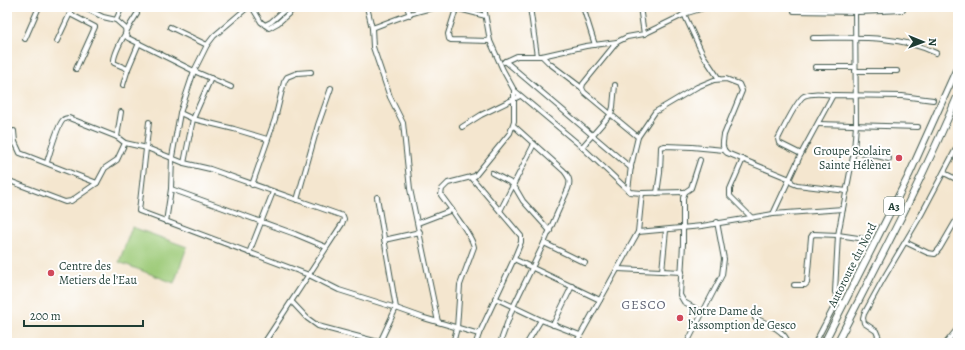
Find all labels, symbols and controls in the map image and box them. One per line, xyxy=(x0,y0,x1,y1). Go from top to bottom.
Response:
north arrow xyxy=(903,22,943,62)
text: N xyxy=(925,38,940,46)
place label: Groupe Scolaire Sainte Hélène1 xyxy=(813,143,891,173)
marker: Groupe Scolaire Sainte Hélène1 xyxy=(894,153,904,163)
road number: A3 xyxy=(884,197,904,215)
street label: Autoroute du Nord xyxy=(823,220,880,311)
place label: Centre des Metiers de l’Eau xyxy=(59,258,137,288)
marker: Centre des Metiers de l’Eau xyxy=(46,268,56,278)
district label: GESCO xyxy=(621,296,667,313)
scale bar xyxy=(24,302,143,328)
place label: Notre Dame de l’assomption de Gesco xyxy=(688,303,796,333)
text: 200 m xyxy=(30,308,61,324)
marker: Notre Dame de l’assomption de Gesco xyxy=(675,313,685,323)

